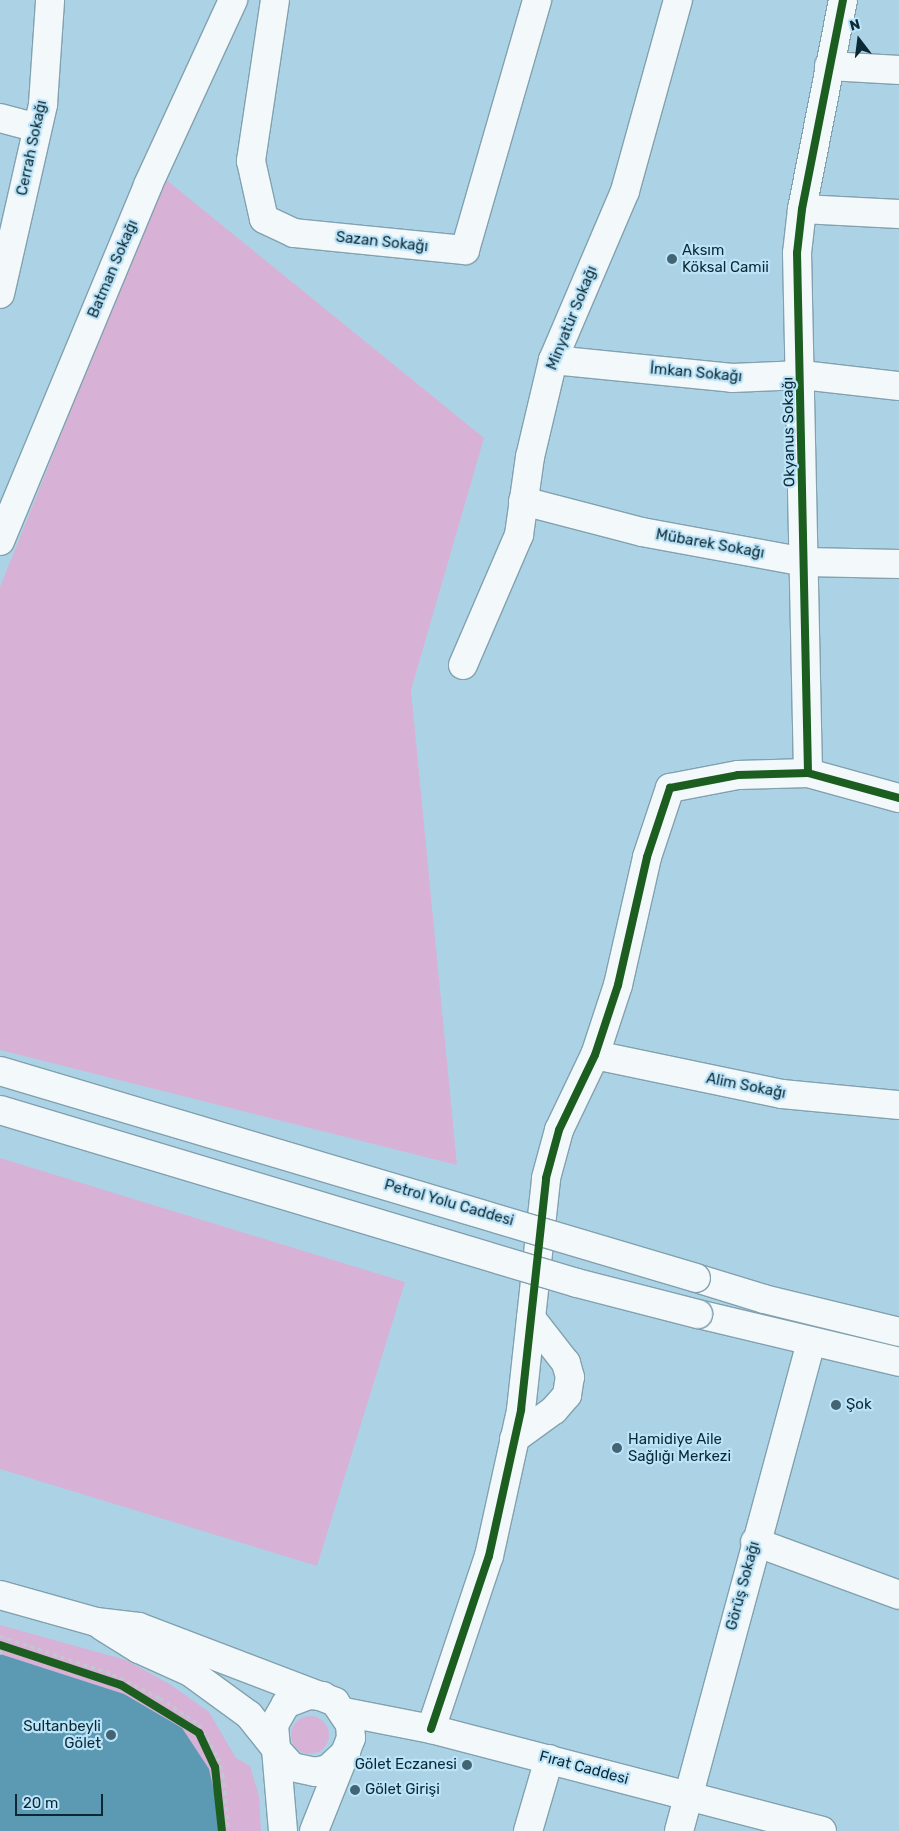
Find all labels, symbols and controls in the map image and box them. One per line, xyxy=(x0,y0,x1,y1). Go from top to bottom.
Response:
north arrow xyxy=(834,15,884,65)
text: N xyxy=(848,16,862,35)
street label: Cerrah Sokağı xyxy=(13,99,51,197)
street label: Batman Sokağı xyxy=(84,217,142,321)
street label: Sazan Sokağı xyxy=(335,228,429,256)
place label: Aksım Köksal Camii xyxy=(682,241,769,276)
marker: Aksım Köksal Camii xyxy=(666,253,678,265)
street label: Minyatür Sokağı xyxy=(543,263,601,373)
street label: İmkan Sokağı xyxy=(649,360,743,386)
street label: Okyanus Sokağı xyxy=(779,377,799,487)
street label: Mübarek Sokağı xyxy=(654,526,766,562)
street label: Alim Sokağı xyxy=(705,1069,787,1103)
street label: Petrol Yolu Caddesi xyxy=(382,1176,516,1230)
place label: Şok xyxy=(846,1396,872,1414)
marker: Şok xyxy=(830,1399,842,1411)
place label: Hamidiye Aile Sağlığı Merkezi xyxy=(628,1430,731,1465)
marker: Hamidiye Aile Sağlığı Merkezi xyxy=(610,1441,624,1455)
street label: Görüş Sokağı xyxy=(722,1540,764,1632)
place label: Sultanbeyli Gölet xyxy=(23,1717,101,1752)
marker: Sultanbeyli Gölet xyxy=(105,1729,117,1741)
street label: Fırat Caddesi xyxy=(537,1747,631,1789)
place label: Gölet Eczanesi xyxy=(355,1756,457,1774)
marker: Gölet Eczanesi xyxy=(461,1759,473,1771)
place label: Gölet Girişi xyxy=(365,1781,440,1799)
scale bar xyxy=(18,1784,105,1816)
marker: Gölet Girişi xyxy=(349,1784,361,1796)
text: 20 m xyxy=(23,1794,58,1812)

